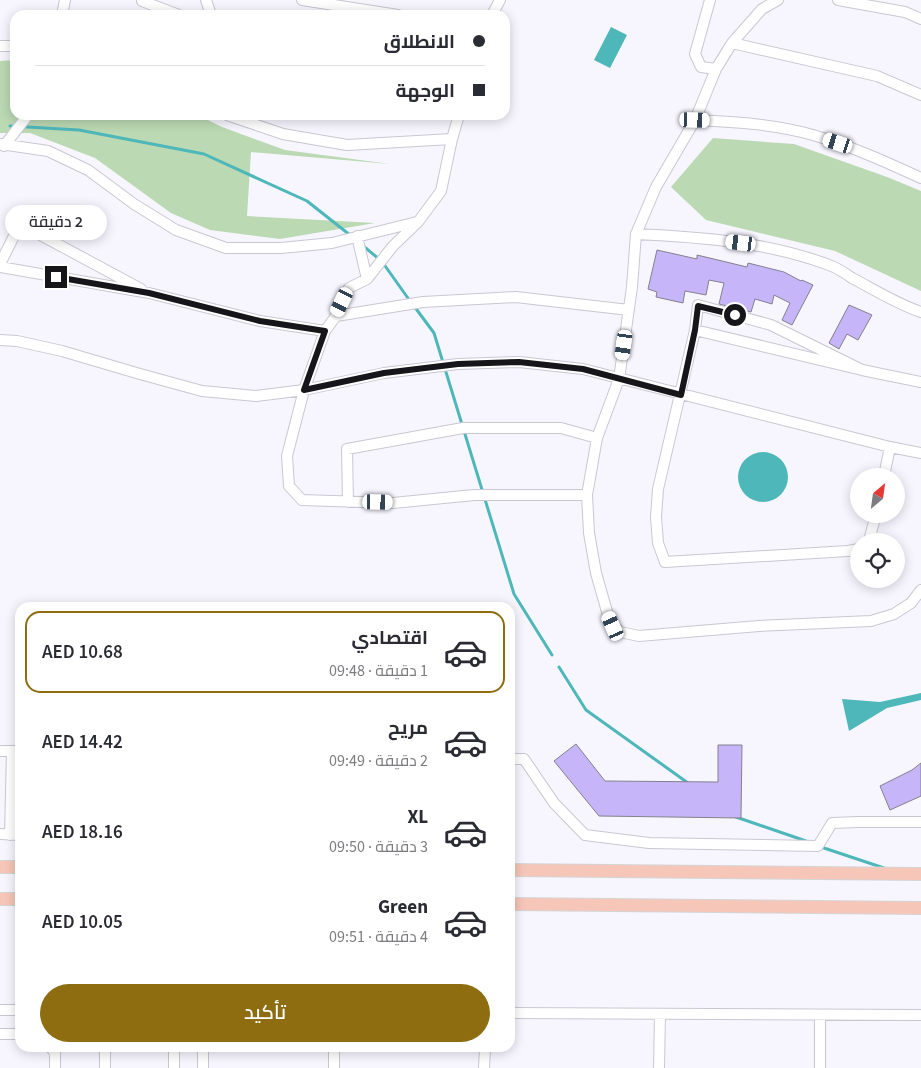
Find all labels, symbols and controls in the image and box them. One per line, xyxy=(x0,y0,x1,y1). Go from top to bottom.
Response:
text: الانطلاق xyxy=(384,29,455,56)
text: الوجهة xyxy=(395,78,455,105)
car xyxy=(679,112,710,128)
car xyxy=(821,131,854,155)
callout: 2 دقيقة xyxy=(5,204,107,240)
text: 2 دقيقة xyxy=(29,211,83,233)
car xyxy=(725,234,756,252)
route end xyxy=(45,266,67,288)
car xyxy=(328,285,355,319)
route start xyxy=(724,304,746,326)
car xyxy=(614,329,633,361)
north arrow xyxy=(850,468,905,522)
map controls xyxy=(850,468,905,588)
car xyxy=(362,494,393,510)
button: locate xyxy=(850,533,905,588)
car xyxy=(600,609,625,643)
text: اقتصادي xyxy=(352,625,428,652)
icon: car xyxy=(443,630,488,675)
text: AED 10.68 xyxy=(42,639,123,666)
text: 1 دقيقة · 09:48 xyxy=(329,660,428,682)
text: مريح xyxy=(388,715,428,742)
icon: car xyxy=(443,720,488,765)
text: AED 14.42 xyxy=(42,729,123,756)
text: 2 دقيقة · 09:49 xyxy=(329,750,428,772)
text: XL xyxy=(407,804,428,831)
icon: car xyxy=(443,810,488,855)
text: AED 18.16 xyxy=(42,819,123,846)
text: 3 دقيقة · 09:50 xyxy=(329,836,428,858)
text: Green xyxy=(378,894,428,921)
icon: car xyxy=(443,900,488,945)
text: AED 10.05 xyxy=(42,909,123,936)
text: 4 دقيقة · 09:51 xyxy=(329,926,428,948)
button: تأكيد xyxy=(40,984,490,1042)

